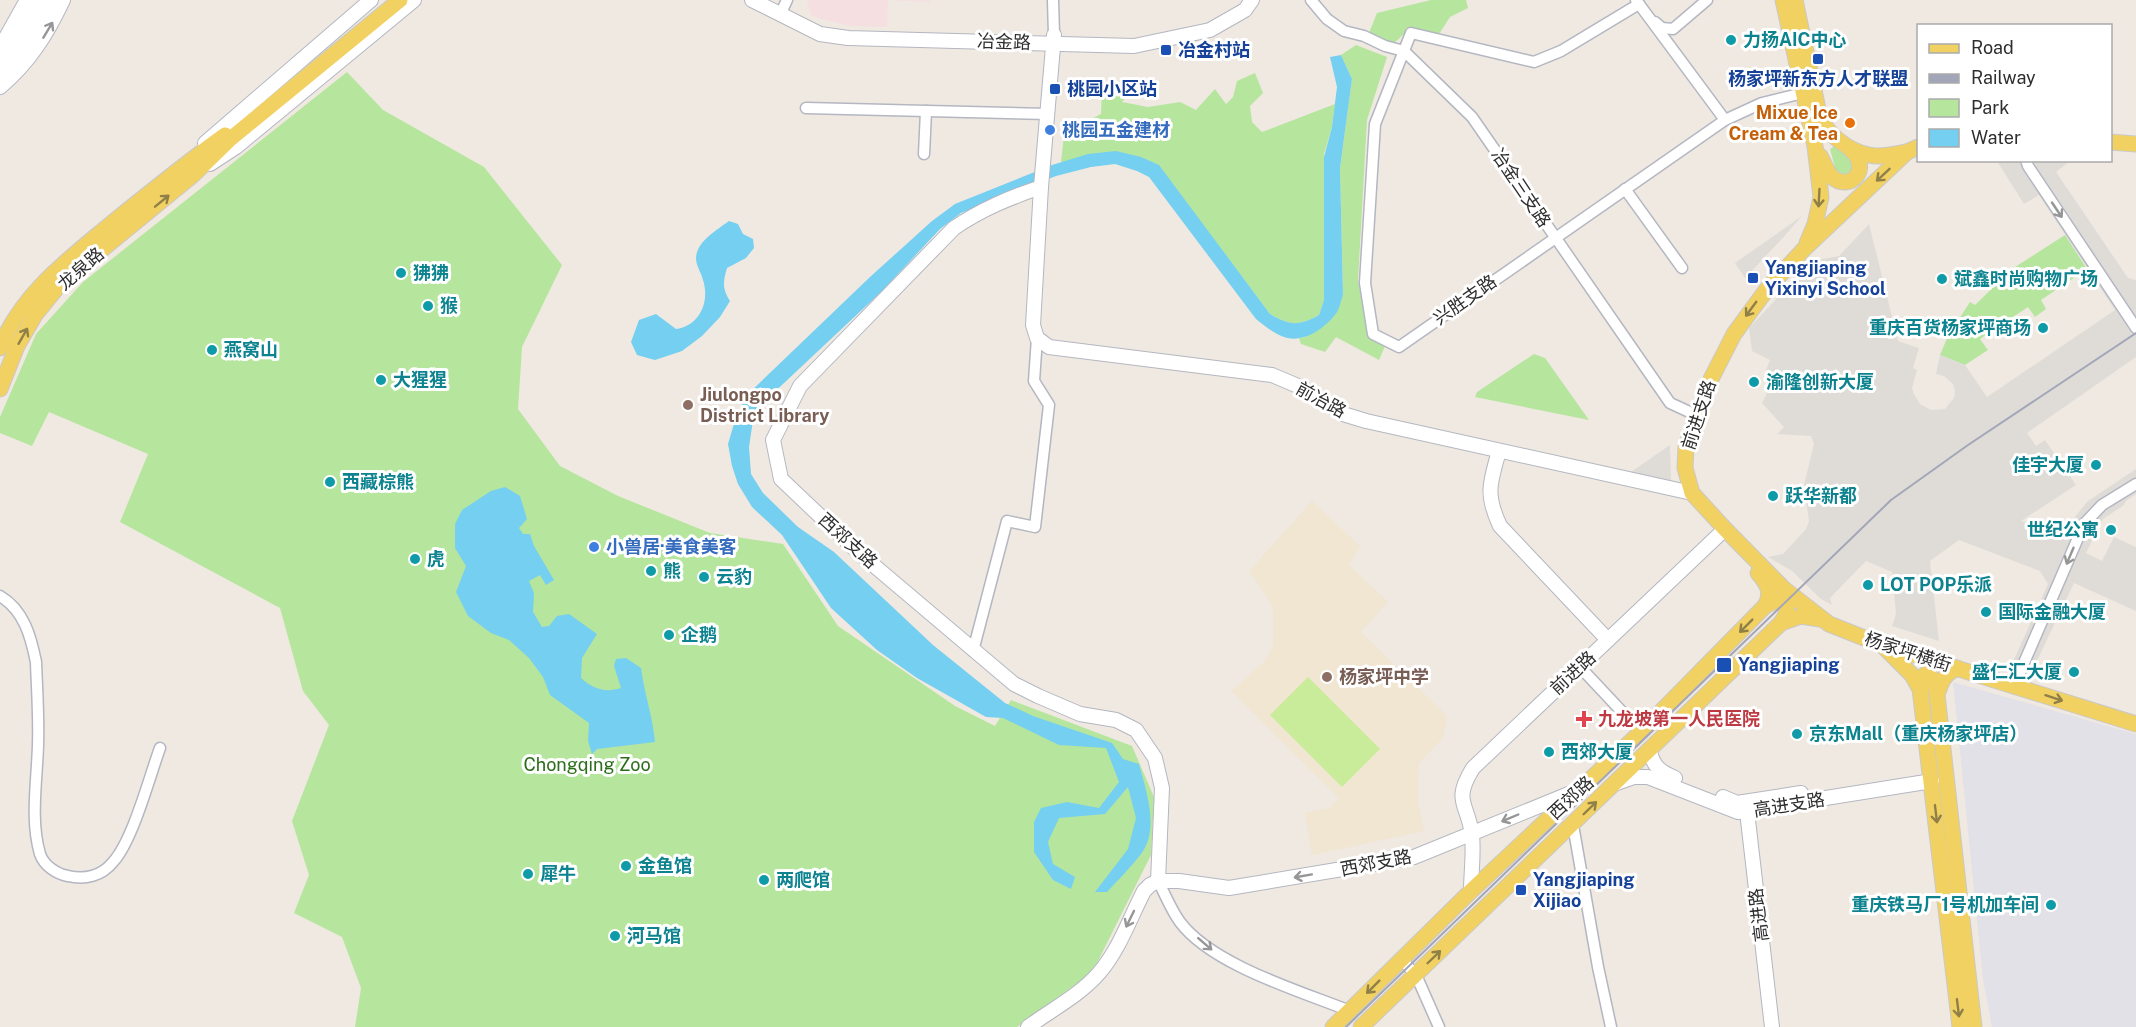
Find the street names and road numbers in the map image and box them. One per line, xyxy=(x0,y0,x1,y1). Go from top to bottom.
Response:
street label: 冶金路 xyxy=(977,30,1031,53)
street label: 冶金三支路 xyxy=(1488,145,1555,231)
street label: 龙泉路 xyxy=(53,243,108,294)
street label: 兴胜支路 xyxy=(1429,270,1500,329)
street label: 前冶路 xyxy=(1293,377,1350,422)
street label: 前进支路 xyxy=(1677,377,1720,452)
street label: 西郊支路 xyxy=(815,509,882,573)
street label: 杨家坪横街 xyxy=(1862,628,1954,675)
street label: 前进路 xyxy=(1546,647,1600,699)
street label: 西郊路 xyxy=(1544,772,1598,824)
street label: 高进支路 xyxy=(1752,789,1826,821)
street label: 西郊支路 xyxy=(1339,845,1413,880)
street label: 高进路 xyxy=(1745,887,1772,943)

